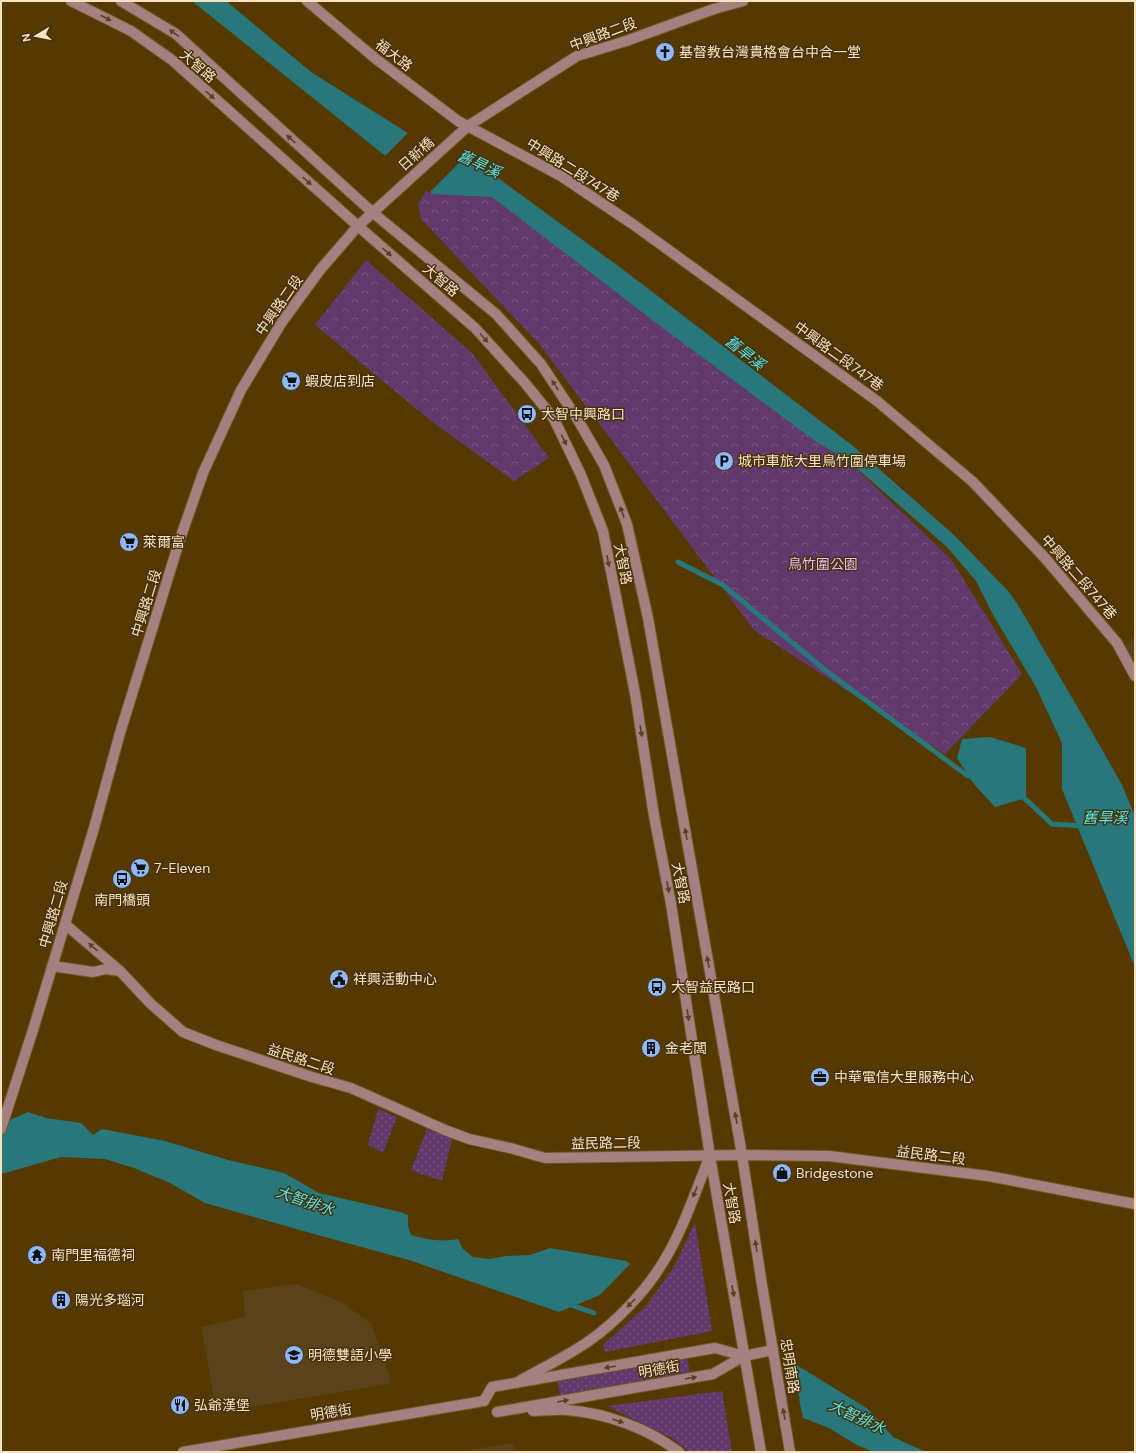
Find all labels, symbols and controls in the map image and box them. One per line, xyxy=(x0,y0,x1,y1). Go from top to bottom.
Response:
street label: 中興路二段 xyxy=(567,14,639,54)
one-way arrow xyxy=(100,15,112,21)
north arrow xyxy=(16,16,56,56)
one-way arrow xyxy=(168,29,179,37)
text: N xyxy=(19,33,34,43)
street label: 福大路 xyxy=(372,35,416,75)
church icon: 基督教台灣貴格會台中合一堂 xyxy=(654,41,676,63)
place label: 基督教台灣貴格會台中合一堂 xyxy=(679,43,861,61)
street label: 大智路 xyxy=(176,45,220,87)
one-way arrow xyxy=(205,90,216,99)
street label: 日新橋 xyxy=(394,133,438,175)
one-way arrow xyxy=(286,134,296,143)
street label: 中興路二段747巷 xyxy=(523,134,623,206)
water label: 舊旱溪 xyxy=(454,145,505,183)
one-way arrow xyxy=(302,177,313,186)
one-way arrow xyxy=(382,247,392,256)
street label: 大智路 xyxy=(419,259,463,301)
street label: 中興路二段 xyxy=(252,271,306,339)
street label: 中興路二段747巷 xyxy=(791,317,887,395)
water label: 舊旱溪 xyxy=(721,331,770,376)
one-way arrow xyxy=(479,333,489,343)
supermarket icon: 蝦皮店到店 xyxy=(280,370,302,392)
place label: 蝦皮店到店 xyxy=(305,372,375,390)
one-way arrow xyxy=(551,380,559,391)
bus stop icon: 大智中興路口 xyxy=(516,403,538,425)
place label: 大智中興路口 xyxy=(541,405,625,423)
one-way arrow xyxy=(561,434,567,446)
parking icon: 城市車旅大里鳥竹圍停車場 xyxy=(713,450,735,472)
place label: 城市車旅大里鳥竹圍停車場 xyxy=(738,452,906,470)
one-way arrow xyxy=(619,506,625,518)
supermarket icon: 萊爾富 xyxy=(118,531,140,553)
street label: 中興路二段747巷 xyxy=(1037,531,1121,623)
place label: 萊爾富 xyxy=(143,533,185,551)
street label: 大智路 xyxy=(610,542,636,586)
one-way arrow xyxy=(606,555,612,567)
park label: 鳥竹圍公園 xyxy=(788,555,858,573)
street label: 中興路二段 xyxy=(127,567,165,639)
one-way arrow xyxy=(638,725,644,737)
water label: 舊旱溪 xyxy=(1082,808,1129,828)
one-way arrow xyxy=(683,828,689,841)
supermarket icon: 7-Eleven xyxy=(129,857,151,879)
place label: 7-Eleven xyxy=(154,859,210,877)
street label: 大智路 xyxy=(668,861,694,905)
bus stop icon: 南門橋頭 xyxy=(111,868,133,890)
street label: 中興路二段 xyxy=(35,878,71,950)
one-way arrow xyxy=(665,881,671,893)
place label: 南門橋頭 xyxy=(94,891,150,909)
one-way arrow xyxy=(87,943,98,952)
one-way arrow xyxy=(705,956,711,969)
public building icon: 祥興活動中心 xyxy=(328,968,350,990)
place label: 祥興活動中心 xyxy=(353,970,437,988)
bus stop icon: 大智益民路口 xyxy=(646,976,668,998)
place label: 大智益民路口 xyxy=(671,978,755,996)
one-way arrow xyxy=(685,1009,691,1021)
building icon: 金老闆 xyxy=(640,1037,662,1059)
place label: 金老闆 xyxy=(665,1039,707,1057)
street label: 益民路二段 xyxy=(265,1040,337,1078)
office icon: 中華電信大里服務中心 xyxy=(809,1066,831,1088)
place label: 中華電信大里服務中心 xyxy=(834,1068,974,1086)
one-way arrow xyxy=(732,1112,738,1124)
street label: 益民路二段 xyxy=(571,1133,641,1153)
street label: 益民路二段 xyxy=(895,1142,967,1168)
shop icon: Bridgestone xyxy=(771,1162,793,1184)
place label: Bridgestone xyxy=(796,1164,874,1182)
street label: 大智路 xyxy=(719,1181,745,1225)
water label: 大智排水 xyxy=(273,1182,338,1221)
one-way arrow xyxy=(692,1186,698,1197)
one-way arrow xyxy=(753,1240,759,1253)
temple icon: 南門里福德祠 xyxy=(26,1244,48,1266)
place label: 南門里福德祠 xyxy=(51,1246,135,1264)
one-way arrow xyxy=(730,1285,736,1297)
building icon: 陽光多瑙河 xyxy=(50,1289,72,1311)
place label: 陽光多瑙河 xyxy=(75,1291,145,1309)
one-way arrow xyxy=(626,1298,635,1308)
street label: 忠明南路 xyxy=(777,1337,803,1395)
school or university icon: 明德雙語小學 xyxy=(283,1344,305,1366)
place label: 明德雙語小學 xyxy=(308,1346,392,1364)
street label: 明德街 xyxy=(637,1356,681,1382)
one-way arrow xyxy=(603,1364,616,1370)
one-way arrow xyxy=(684,1375,697,1381)
restaurant icon: 弘爺漢堡 xyxy=(169,1394,191,1416)
water label: 大智排水 xyxy=(826,1395,889,1439)
place label: 弘爺漢堡 xyxy=(194,1396,250,1414)
one-way arrow xyxy=(556,1397,569,1403)
street label: 明德街 xyxy=(309,1400,353,1424)
one-way arrow xyxy=(780,1407,786,1420)
one-way arrow xyxy=(613,1418,625,1424)

